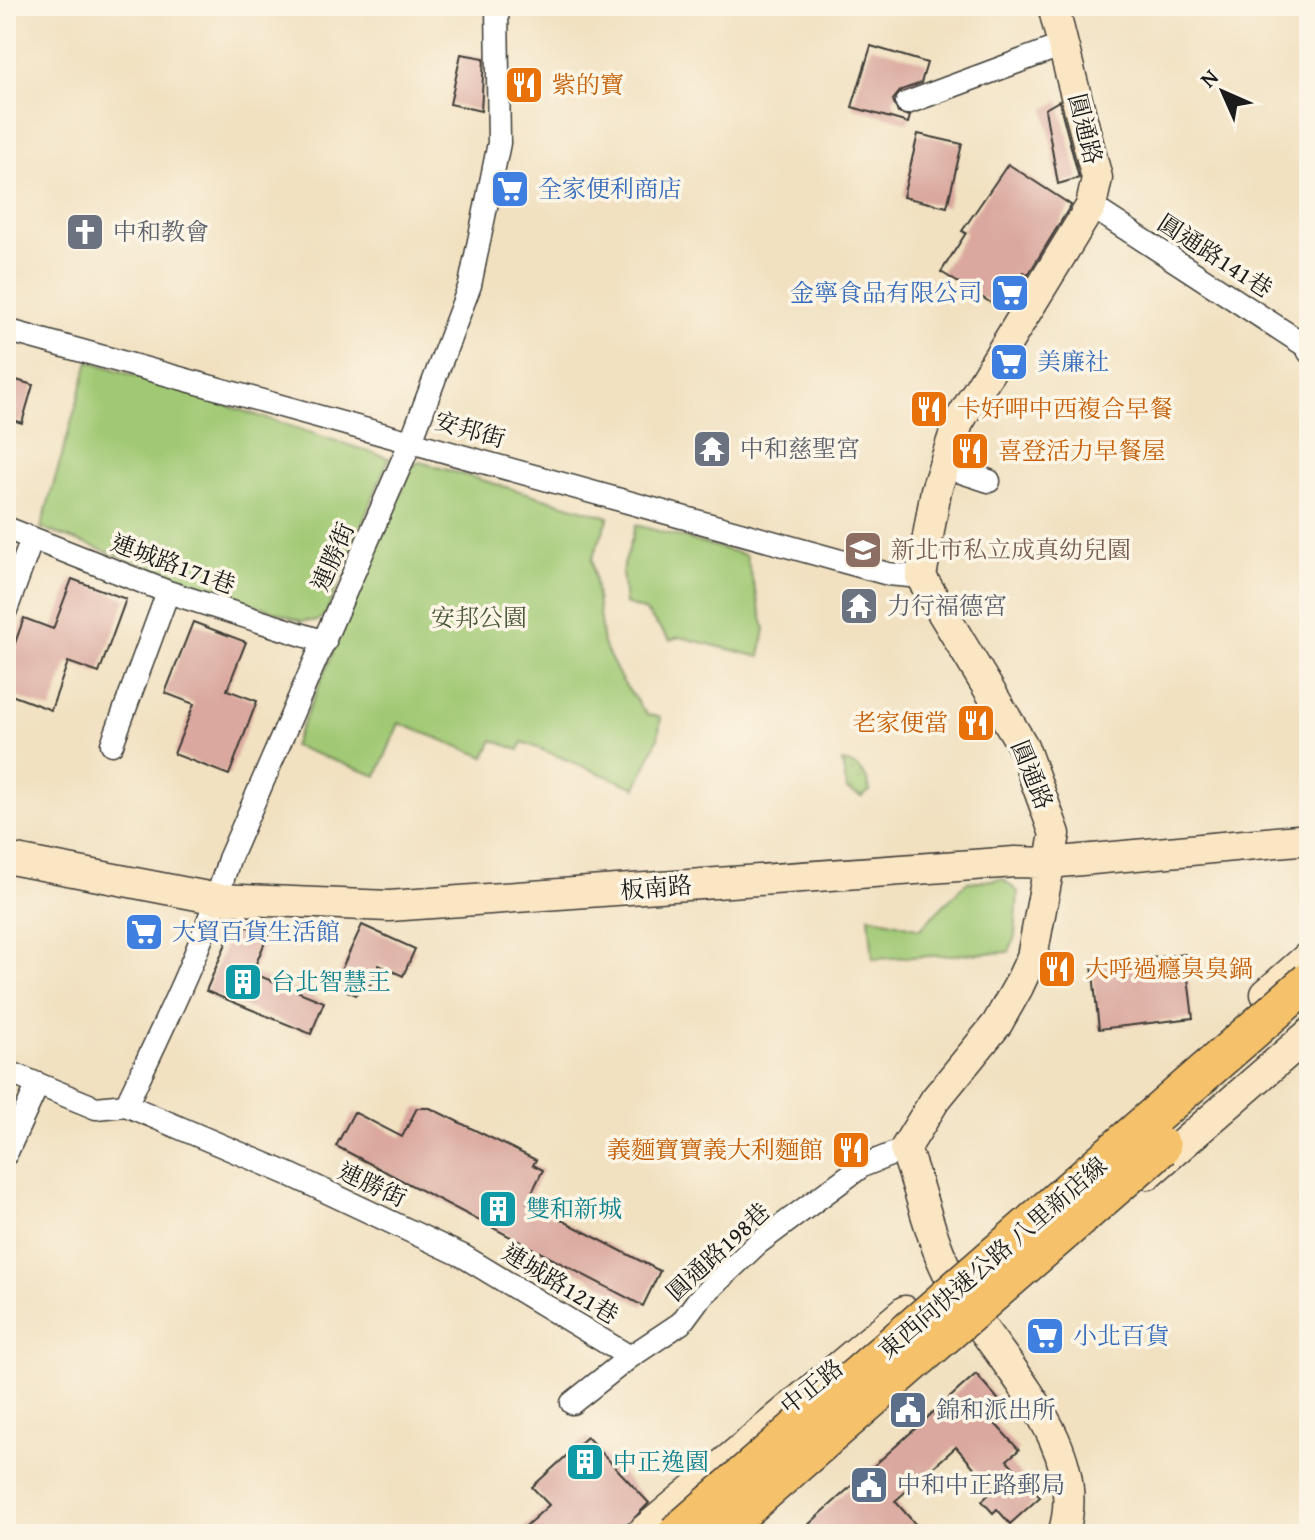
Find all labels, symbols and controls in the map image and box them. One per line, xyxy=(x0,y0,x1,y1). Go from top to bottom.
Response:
north arrow xyxy=(1183,52,1263,132)
text: N xyxy=(1192,61,1226,94)
restaurant icon: 紫的寶 xyxy=(503,64,545,106)
place label: 紫的寶 xyxy=(552,67,624,102)
street label: 圓通路 xyxy=(1060,90,1111,168)
supermarket icon: 全家便利商店 xyxy=(489,168,531,210)
place label: 全家便利商店 xyxy=(538,171,682,206)
street label: 圓通路141巷 xyxy=(1151,205,1280,306)
church icon: 中和教會 xyxy=(64,211,106,253)
place label: 中和教會 xyxy=(113,214,209,249)
supermarket icon: 金寧食品有限公司 xyxy=(989,272,1031,314)
place label: 金寧食品有限公司 xyxy=(790,275,982,310)
supermarket icon: 美廉社 xyxy=(988,341,1030,383)
place label: 美廉社 xyxy=(1037,344,1109,379)
restaurant icon: 卡好呷中西複合早餐 xyxy=(908,388,950,430)
place label: 卡好呷中西複合早餐 xyxy=(957,391,1173,426)
street label: 安邦街 xyxy=(431,403,510,456)
temple icon: 中和慈聖宮 xyxy=(691,428,733,470)
restaurant icon: 喜登活力早餐屋 xyxy=(949,430,991,472)
place label: 中和慈聖宮 xyxy=(740,431,860,466)
place label: 喜登活力早餐屋 xyxy=(998,433,1166,468)
street label: 連勝街 xyxy=(302,517,363,597)
street label: 連城路171巷 xyxy=(106,525,241,602)
school or university icon: 新北市私立成真幼兒園 xyxy=(842,529,884,571)
place label: 新北市私立成真幼兒園 xyxy=(891,532,1131,567)
temple icon: 力行福德宮 xyxy=(838,585,880,627)
place label: 力行福德宮 xyxy=(887,588,1007,623)
park label: 安邦公園 xyxy=(431,600,527,635)
restaurant icon: 老家便當 xyxy=(955,702,997,744)
place label: 老家便當 xyxy=(852,705,948,740)
street label: 圓通路 xyxy=(1003,735,1062,815)
street label: 板南路 xyxy=(619,867,693,908)
supermarket icon: 大貿百貨生活館 xyxy=(123,911,165,953)
place label: 大貿百貨生活館 xyxy=(172,914,340,949)
restaurant icon: 大呼過癮臭臭鍋 xyxy=(1036,948,1078,990)
place label: 大呼過癮臭臭鍋 xyxy=(1085,951,1253,986)
building icon: 台北智慧王 xyxy=(222,961,264,1003)
place label: 台北智慧王 xyxy=(271,964,391,999)
restaurant icon: 義麵寶寶義大利麵館 xyxy=(830,1129,872,1171)
place label: 義麵寶寶義大利麵館 xyxy=(607,1132,823,1167)
street label: 東西向快速公路 八里新店線 xyxy=(871,1148,1115,1367)
street label: 連勝街 xyxy=(332,1153,412,1216)
building icon: 雙和新城 xyxy=(477,1188,519,1230)
place label: 雙和新城 xyxy=(526,1191,622,1226)
street label: 圓通路198巷 xyxy=(658,1194,777,1309)
street label: 連城路121巷 xyxy=(495,1235,625,1332)
supermarket icon: 小北百貨 xyxy=(1024,1315,1066,1357)
place label: 小北百貨 xyxy=(1073,1318,1169,1353)
street label: 中正路 xyxy=(773,1350,851,1423)
public building icon: 錦和派出所 xyxy=(887,1389,929,1431)
place label: 錦和派出所 xyxy=(936,1392,1056,1427)
building icon: 中正逸園 xyxy=(564,1441,606,1483)
place label: 中正逸園 xyxy=(613,1444,709,1479)
public building icon: 中和中正路郵局 xyxy=(848,1464,890,1506)
place label: 中和中正路郵局 xyxy=(897,1467,1065,1502)

